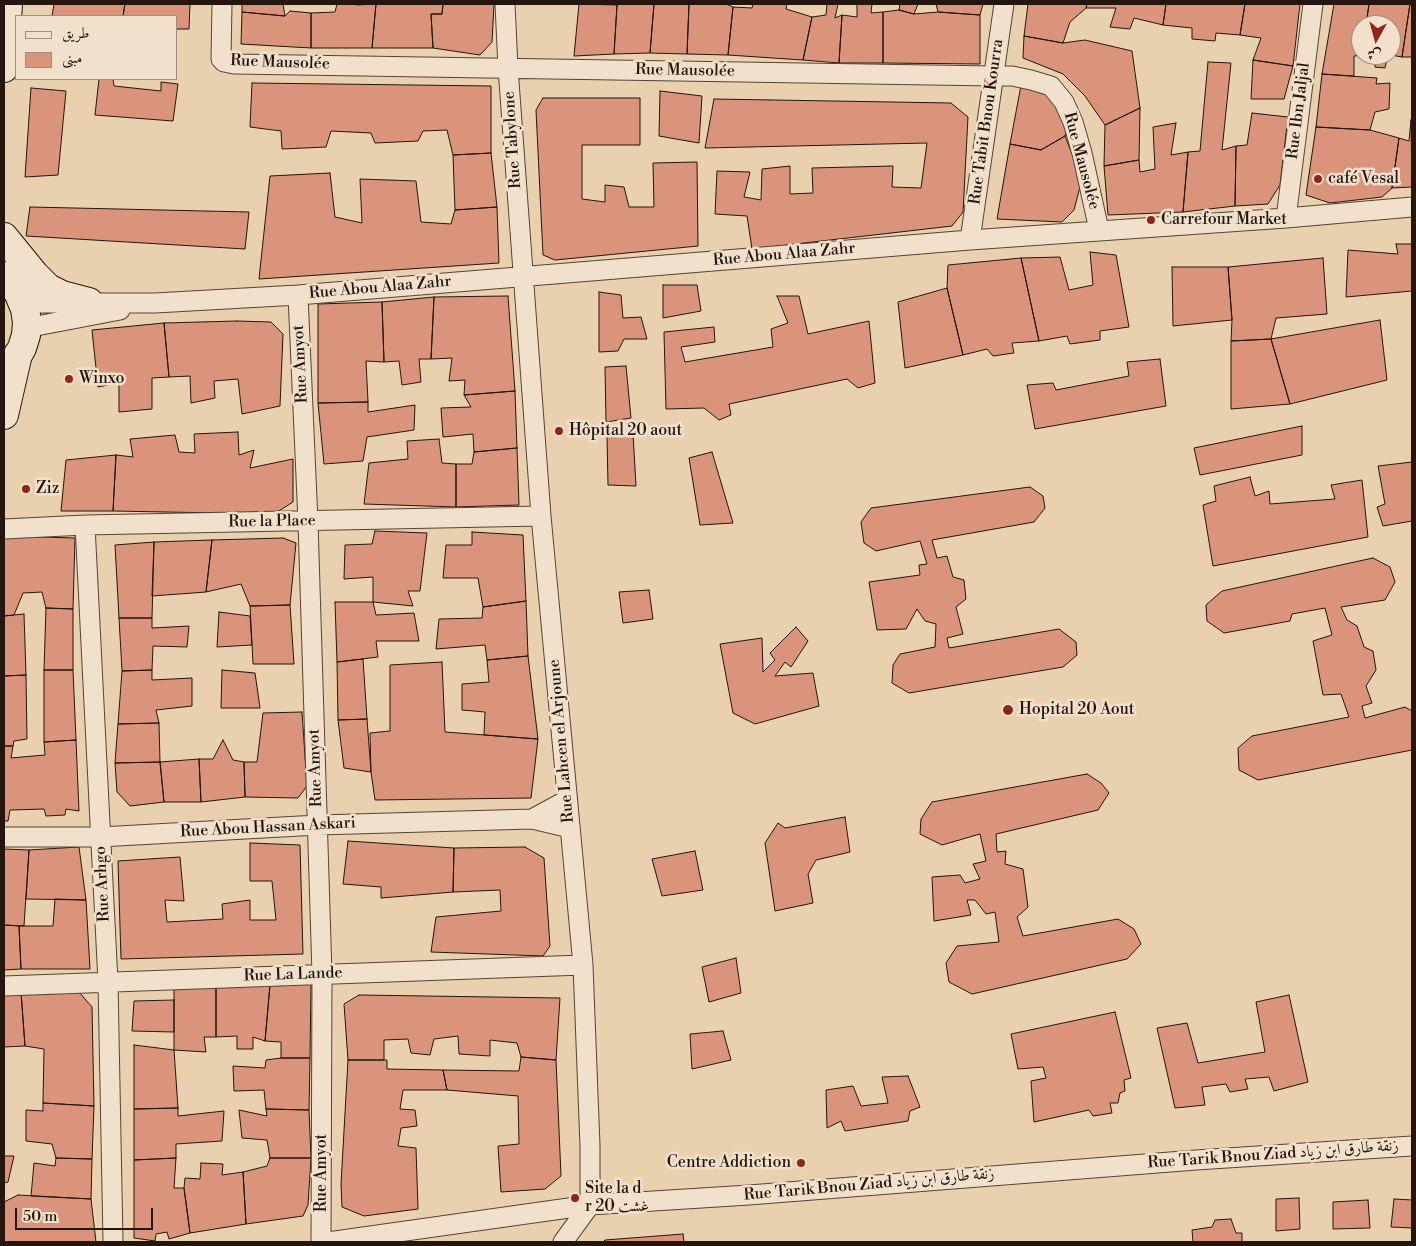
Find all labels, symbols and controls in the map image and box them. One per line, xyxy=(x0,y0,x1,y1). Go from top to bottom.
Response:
legend xyxy=(15,15,178,80)
north arrow xyxy=(1351,15,1401,65)
text: طريق xyxy=(62,24,89,43)
street label: Rue Tabit Bnou Kourra xyxy=(966,38,1008,206)
text: ش xyxy=(1366,44,1382,64)
text: مبنى xyxy=(62,49,82,68)
street label: Rue Mausolée xyxy=(230,52,330,74)
street label: Rue Mausolée xyxy=(635,61,735,81)
street label: Rue Ibn Jaljal xyxy=(1284,62,1314,160)
street label: Rue Tabylone xyxy=(500,90,526,190)
street label: Rue Mausolée xyxy=(1059,110,1103,212)
place label: café Vesal xyxy=(1328,169,1399,189)
marker: café Vesal xyxy=(1312,173,1324,185)
place label: Carrefour Market xyxy=(1161,210,1287,230)
marker: Carrefour Market xyxy=(1145,214,1157,226)
street label: Rue Abou Alaa Zahr xyxy=(712,239,856,271)
street label: Rue Abou Alaa Zahr xyxy=(308,272,452,304)
street label: Rue Amyot xyxy=(289,324,313,404)
place label: Winxo xyxy=(79,369,124,389)
marker: Winxo xyxy=(63,373,75,385)
place label: Hôpital 20 aout xyxy=(569,421,682,441)
marker: Hôpital 20 aout xyxy=(553,425,565,437)
place label: Ziz xyxy=(36,479,59,499)
marker: Ziz xyxy=(20,483,32,495)
street label: Rue la Place xyxy=(228,512,316,532)
street label: Rue Lahcen el Arjoune xyxy=(545,658,579,824)
place label: Hopital 20 Aout xyxy=(1019,700,1135,720)
marker: Hopital 20 Aout xyxy=(1001,703,1015,717)
street label: Rue Amyot xyxy=(305,728,327,808)
street label: Rue Abou Hassan Askari xyxy=(180,814,356,842)
street label: Rue Arhgo xyxy=(91,846,115,922)
street label: Rue La Lande xyxy=(243,964,343,986)
street label: Rue Amyot xyxy=(312,1134,332,1212)
street label: Rue Tarik Bnou Ziad زنقة طارق ابن زياد xyxy=(1147,1137,1399,1173)
place label: Centre Addiction xyxy=(667,1153,791,1173)
marker: Centre Addiction xyxy=(795,1157,807,1169)
street label: Rue Tarik Bnou Ziad زنقة طارق ابن زياد xyxy=(743,1164,995,1206)
place label: Site la d r 20 غشت xyxy=(585,1179,649,1217)
marker: Site la d r 20 غشت xyxy=(569,1192,581,1204)
scale bar xyxy=(18,1198,155,1230)
text: 50 m xyxy=(23,1207,57,1226)

